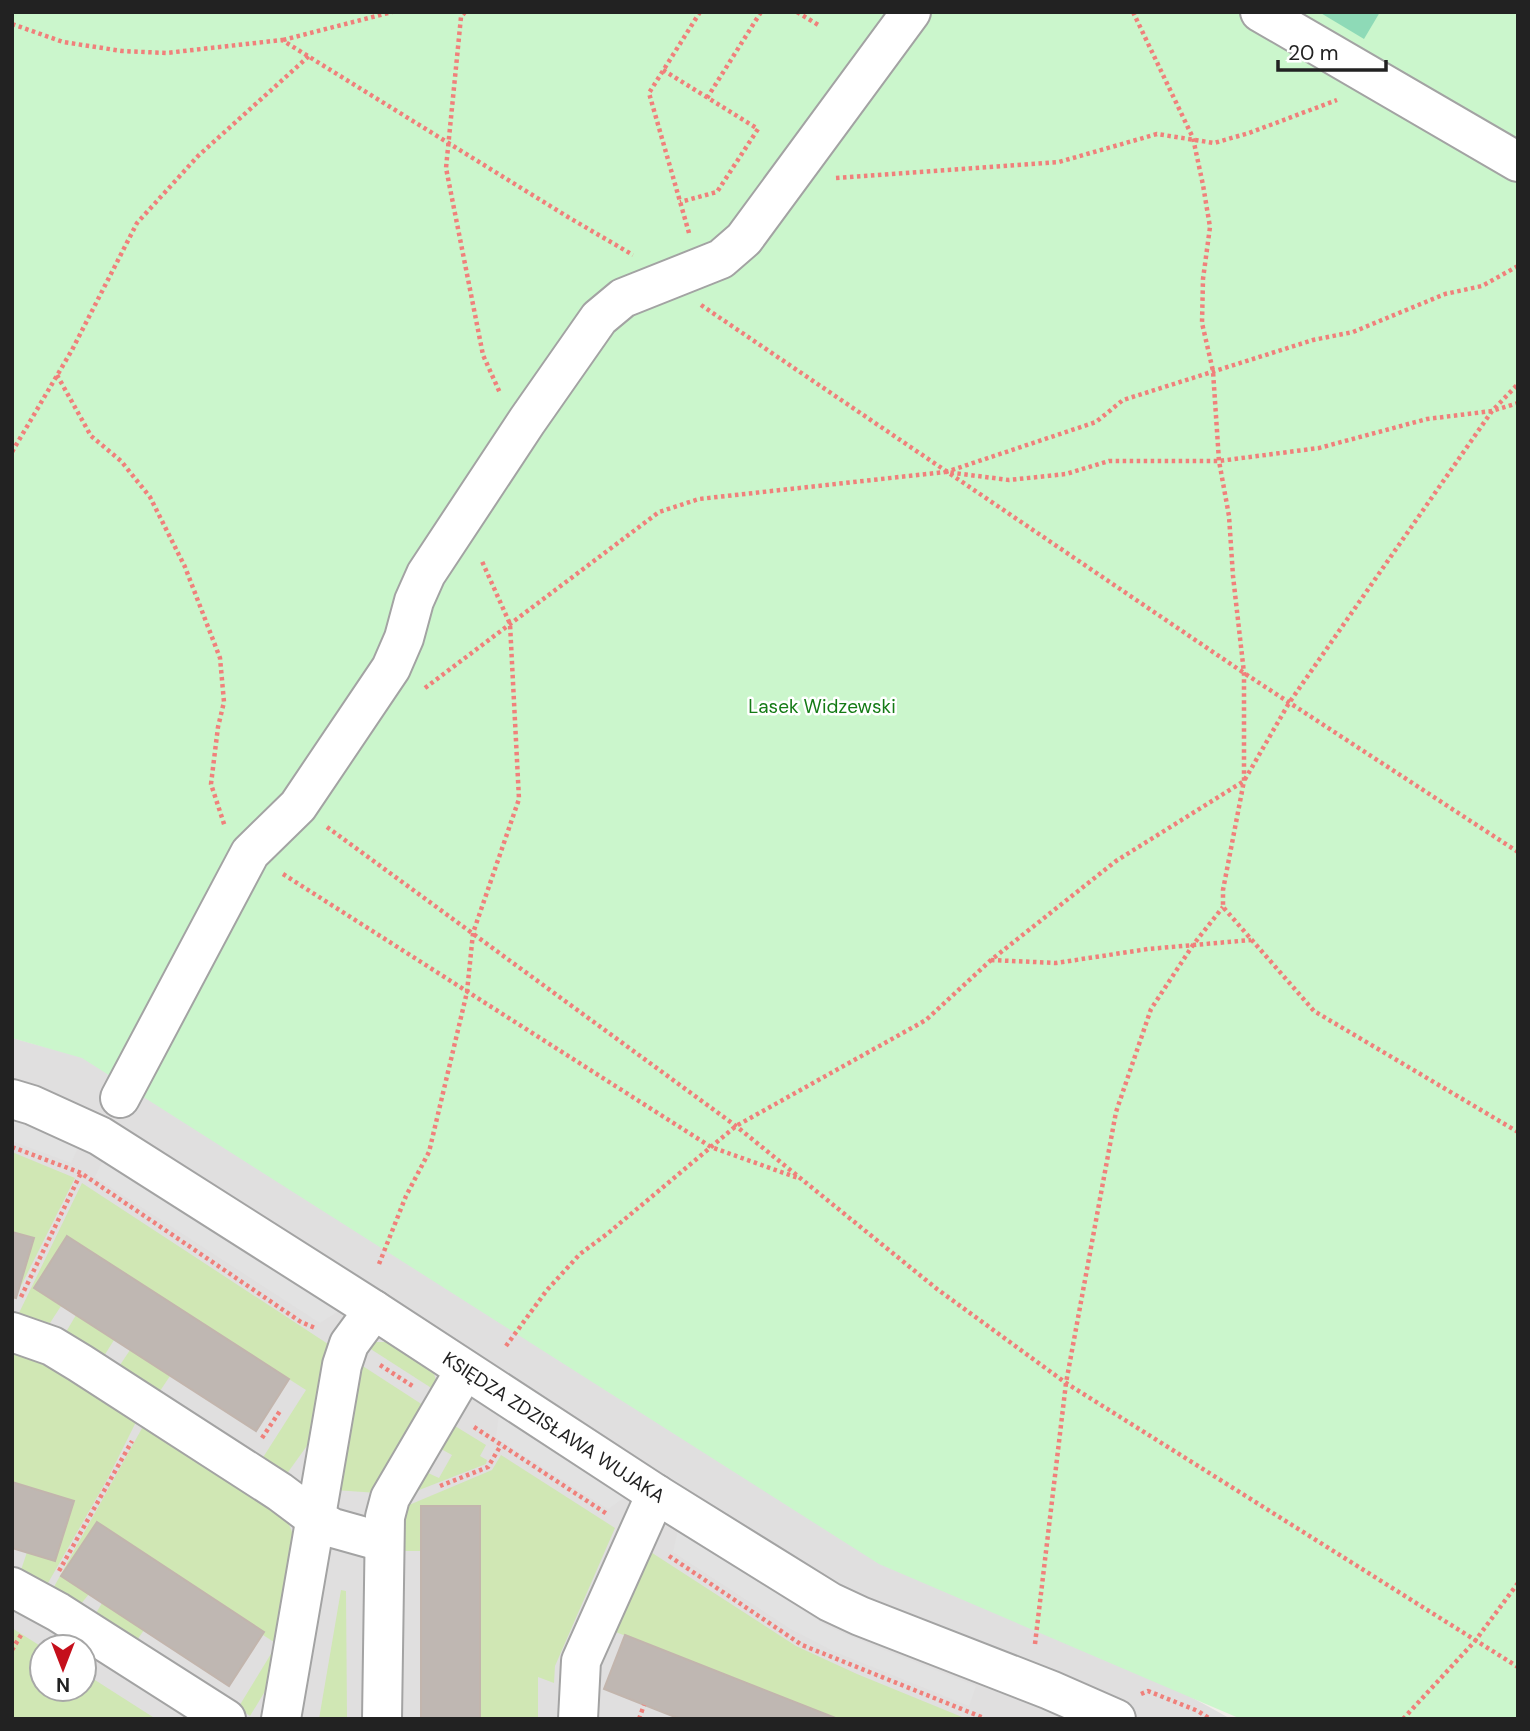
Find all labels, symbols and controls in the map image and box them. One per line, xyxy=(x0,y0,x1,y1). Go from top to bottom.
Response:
scale bar xyxy=(1278,28,1386,72)
text: 20 m xyxy=(1288,39,1339,67)
park label: Lasek Widzewski xyxy=(748,694,896,719)
street label: KSIĘDZA ZDZISŁAWA WUJAKA xyxy=(438,1346,670,1509)
north arrow xyxy=(28,1633,98,1703)
text: N xyxy=(56,1672,70,1697)

